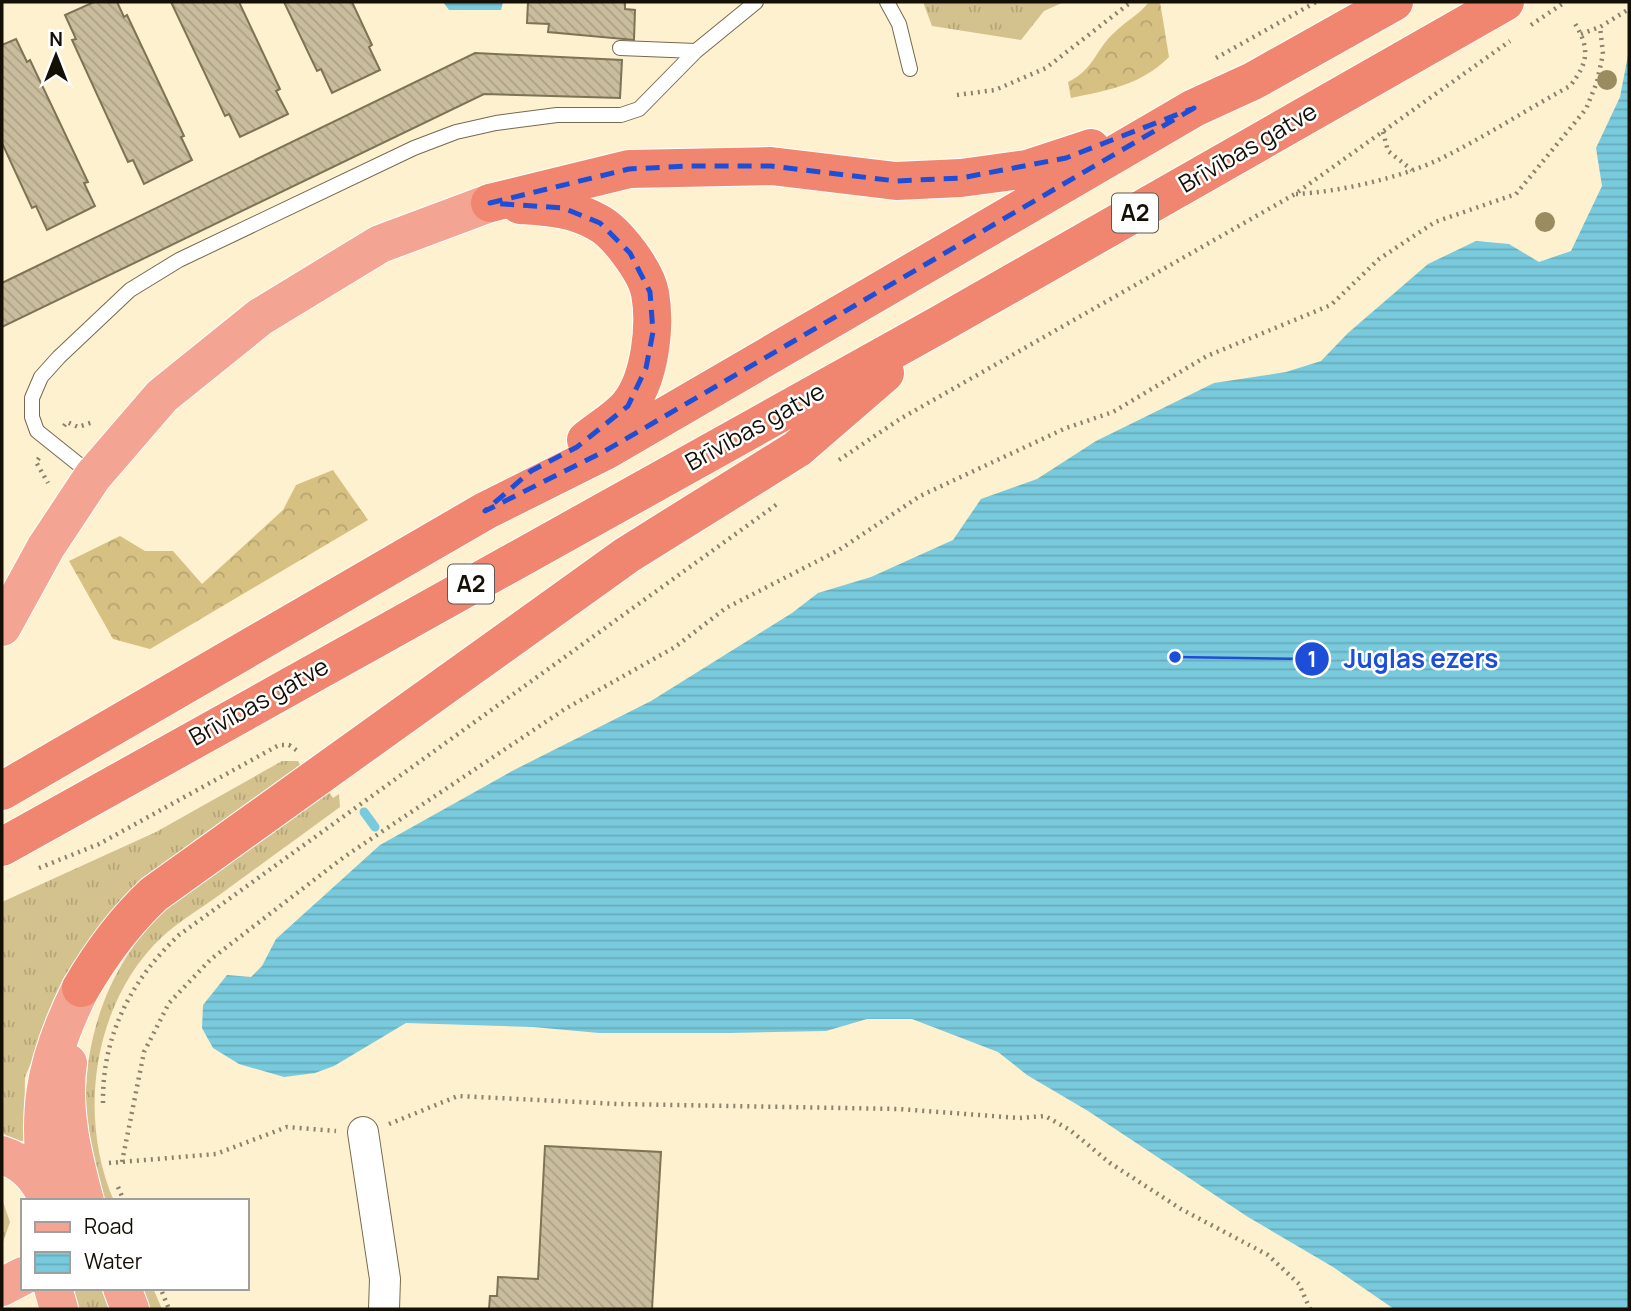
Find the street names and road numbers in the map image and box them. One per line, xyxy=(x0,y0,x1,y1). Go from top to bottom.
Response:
street label: Brīvības gatve xyxy=(1172,94,1322,200)
road number: A2 xyxy=(1112,194,1158,232)
street label: Brīvības gatve xyxy=(679,374,830,478)
road number: A2 xyxy=(448,564,494,604)
street label: Brīvības gatve xyxy=(183,649,334,753)

